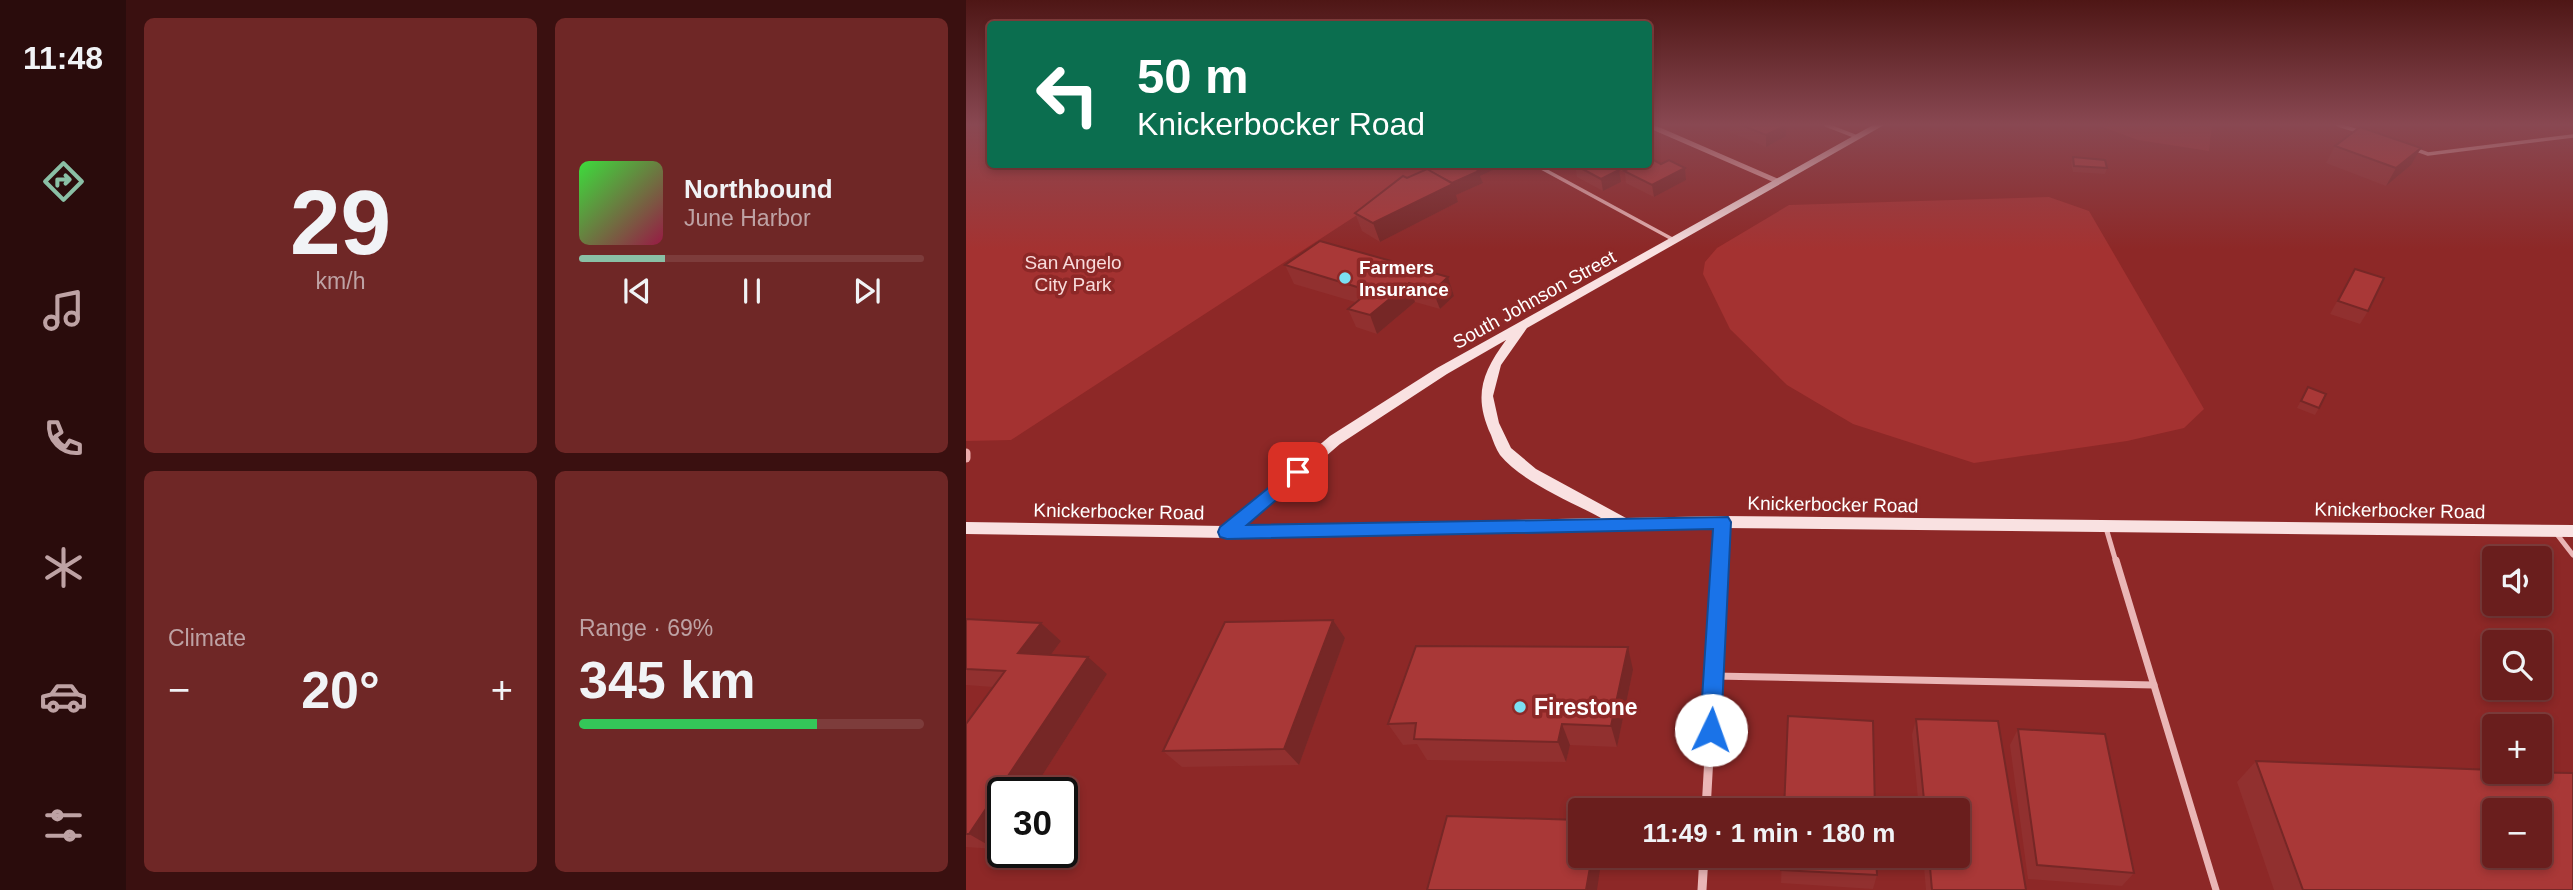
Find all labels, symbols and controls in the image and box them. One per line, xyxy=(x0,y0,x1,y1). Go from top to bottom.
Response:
text: 11:48 xyxy=(23,40,103,76)
icon: left xyxy=(1022,49,1113,140)
text: 50 m xyxy=(1137,49,1249,103)
text: Knickerbocker Road xyxy=(1137,106,1425,142)
icon: directions xyxy=(39,157,88,206)
text: 29 xyxy=(290,172,391,273)
text: Northbound xyxy=(684,174,833,204)
text: June Harbor xyxy=(684,205,811,231)
street label: South Johnson Street xyxy=(1449,246,1620,353)
park label: San Angelo City Park xyxy=(1024,252,1122,295)
place label: Farmers Insurance xyxy=(1359,257,1449,300)
text: km/h xyxy=(316,268,365,294)
marker: Farmers Insurance xyxy=(1337,270,1353,286)
icon: previous xyxy=(618,272,656,310)
icon: pause xyxy=(733,272,771,310)
icon: next xyxy=(848,272,886,310)
icon: music xyxy=(39,286,88,335)
icon: phone xyxy=(39,414,88,463)
pin xyxy=(1268,442,1328,502)
icon: arrive xyxy=(1279,453,1317,491)
street label: Knickerbocker Road xyxy=(1747,493,1919,516)
street label: Knickerbocker Road xyxy=(2314,499,2486,522)
street label: Knickerbocker Road xyxy=(1033,500,1205,523)
icon: climate xyxy=(39,543,88,592)
map controls xyxy=(2482,546,2552,868)
button: sound xyxy=(2482,546,2552,616)
text: Range · 69% xyxy=(579,615,713,641)
text: Climate xyxy=(168,625,246,651)
button: search xyxy=(2482,630,2552,700)
text: 345 km xyxy=(579,651,755,709)
text: 20° xyxy=(301,661,380,719)
text: − xyxy=(168,669,190,711)
text: + xyxy=(491,669,513,711)
icon: car xyxy=(39,672,88,721)
position arrow xyxy=(1674,693,1748,767)
place label: Firestone xyxy=(1534,694,1638,720)
marker: Firestone xyxy=(1512,699,1528,715)
button: + xyxy=(2482,714,2552,784)
speed limit sign: 30 xyxy=(987,777,1078,868)
button: − xyxy=(2482,798,2552,868)
icon: filters xyxy=(39,801,88,850)
text: 11:49 · 1 min · 180 m xyxy=(1643,818,1895,848)

